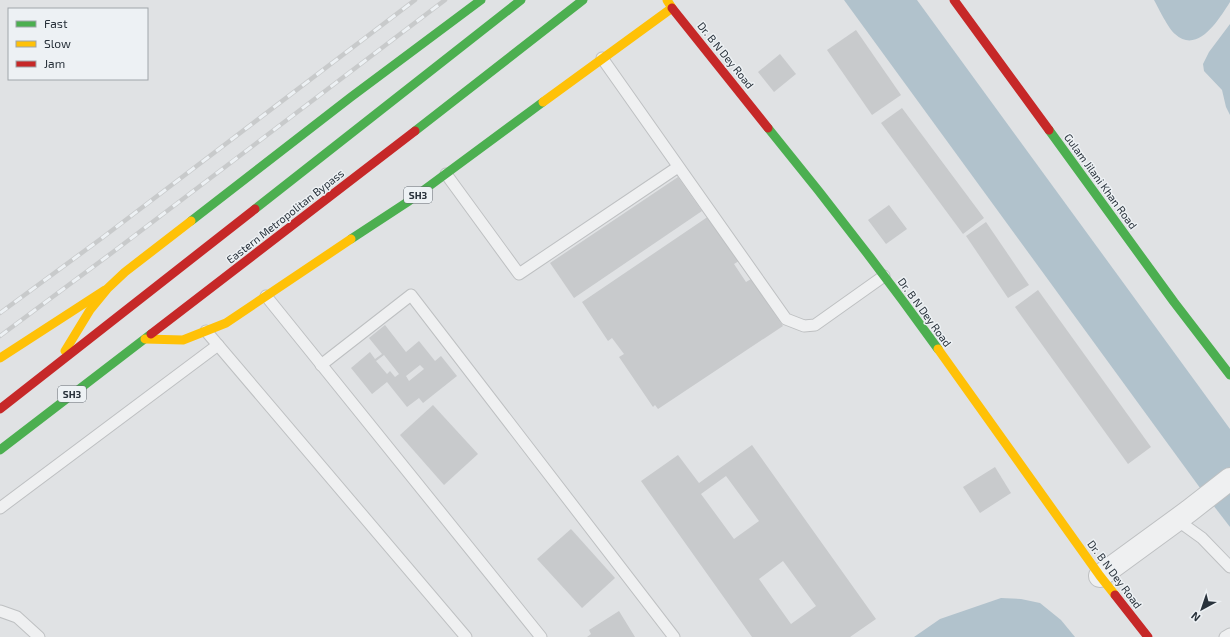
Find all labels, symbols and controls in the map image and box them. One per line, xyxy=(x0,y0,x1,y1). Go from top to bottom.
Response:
legend xyxy=(8,8,148,80)
text: Fast xyxy=(44,16,68,30)
street label: Dr. B N Dey Road xyxy=(695,19,757,91)
text: Slow xyxy=(44,36,71,50)
text: Jam xyxy=(44,56,65,70)
street label: Gulam Jilani Khan Road xyxy=(1062,131,1140,231)
street label: Eastern Metropolitan Bypass xyxy=(224,166,347,266)
road number: SH3 xyxy=(404,187,432,203)
street label: Dr. B N Dey Road xyxy=(896,275,954,349)
road number: SH3 xyxy=(58,386,86,402)
street label: Dr. B N Dey Road xyxy=(1085,537,1145,611)
north arrow xyxy=(1182,589,1222,629)
text: N xyxy=(1188,609,1202,625)

